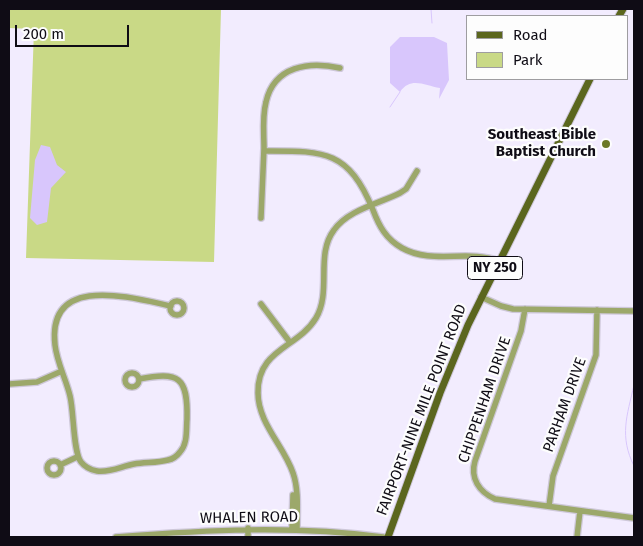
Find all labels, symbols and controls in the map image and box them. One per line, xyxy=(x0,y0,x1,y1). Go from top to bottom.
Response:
scale bar xyxy=(18,15,131,47)
legend xyxy=(466,15,628,80)
text: 200 m xyxy=(23,25,64,43)
text: Road xyxy=(513,26,548,44)
text: Park xyxy=(513,51,543,69)
place label: Southeast Bible Baptist Church xyxy=(488,126,596,161)
marker: Southeast Bible Baptist Church xyxy=(600,138,612,150)
road number: NY 250 xyxy=(468,256,522,280)
street label: FAIRPORT-NINE MILE POINT ROAD xyxy=(373,302,471,518)
street label: CHIPPENHAM DRIVE xyxy=(455,334,515,466)
street label: PARHAM DRIVE xyxy=(540,355,590,455)
street label: WHALEN ROAD xyxy=(200,508,298,528)

